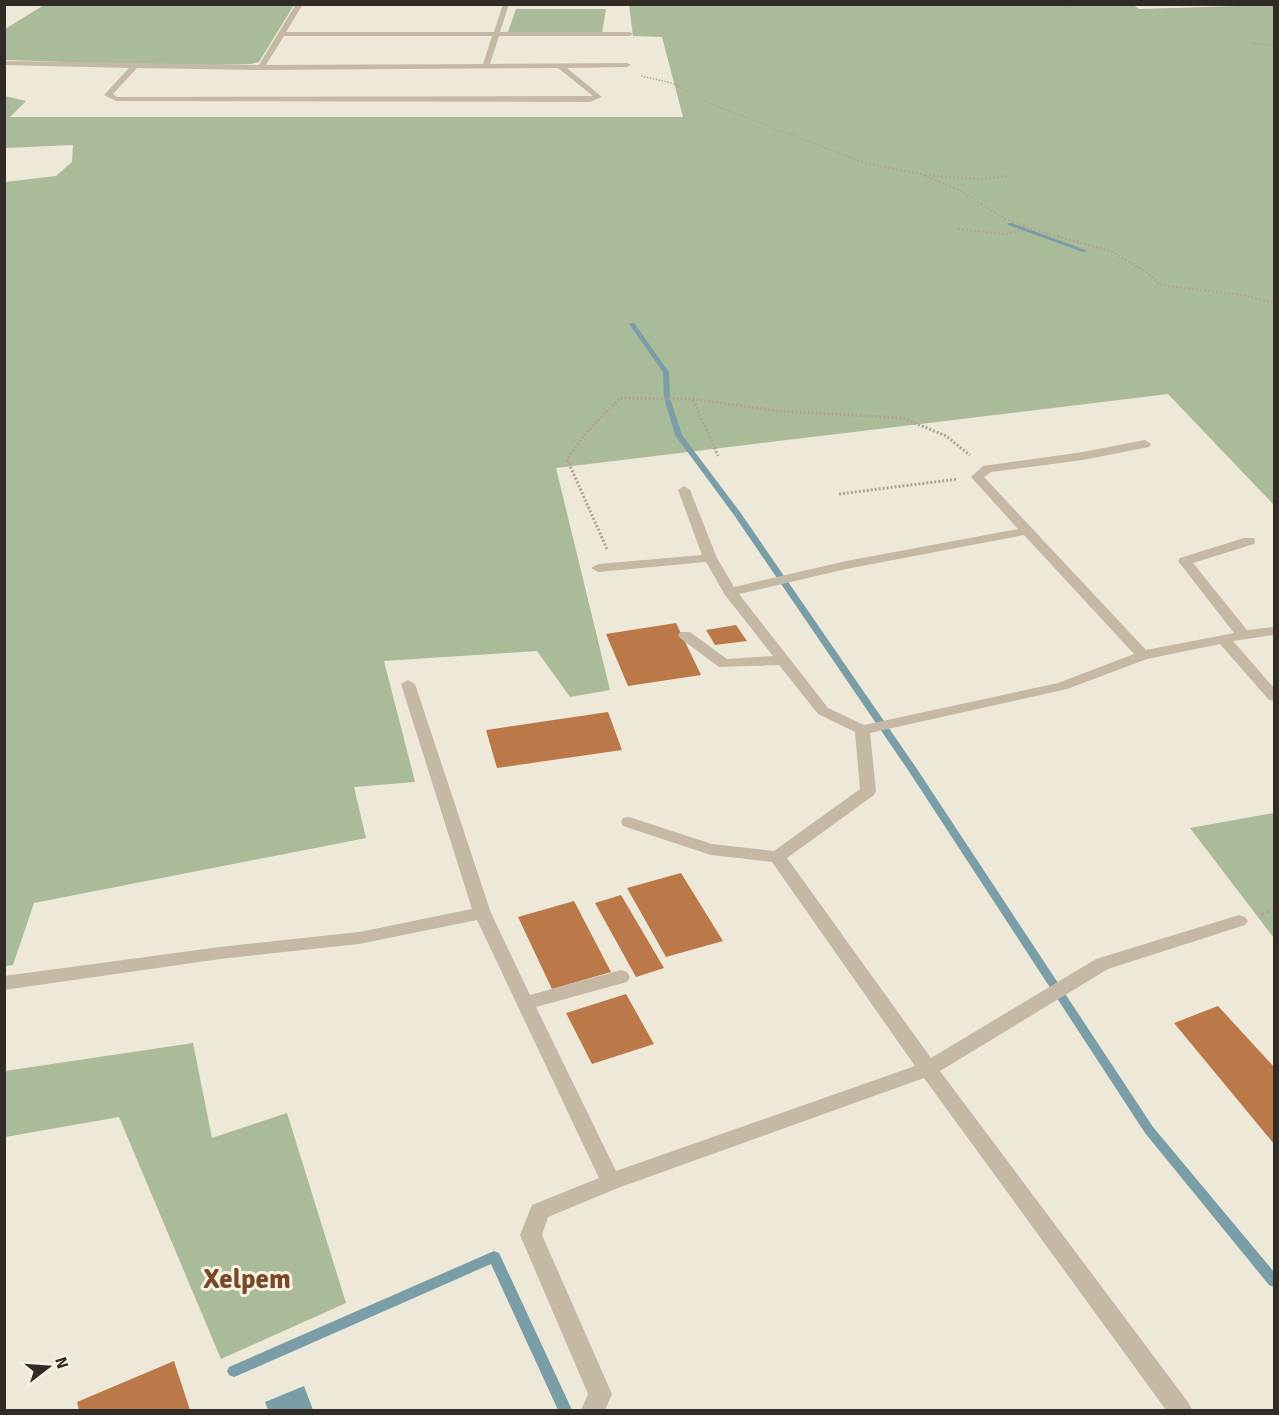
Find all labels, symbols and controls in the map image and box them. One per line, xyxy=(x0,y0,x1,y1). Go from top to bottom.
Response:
district label: Xelpem xyxy=(203,1263,291,1296)
north arrow xyxy=(18,1337,78,1397)
text: N xyxy=(50,1355,73,1371)

